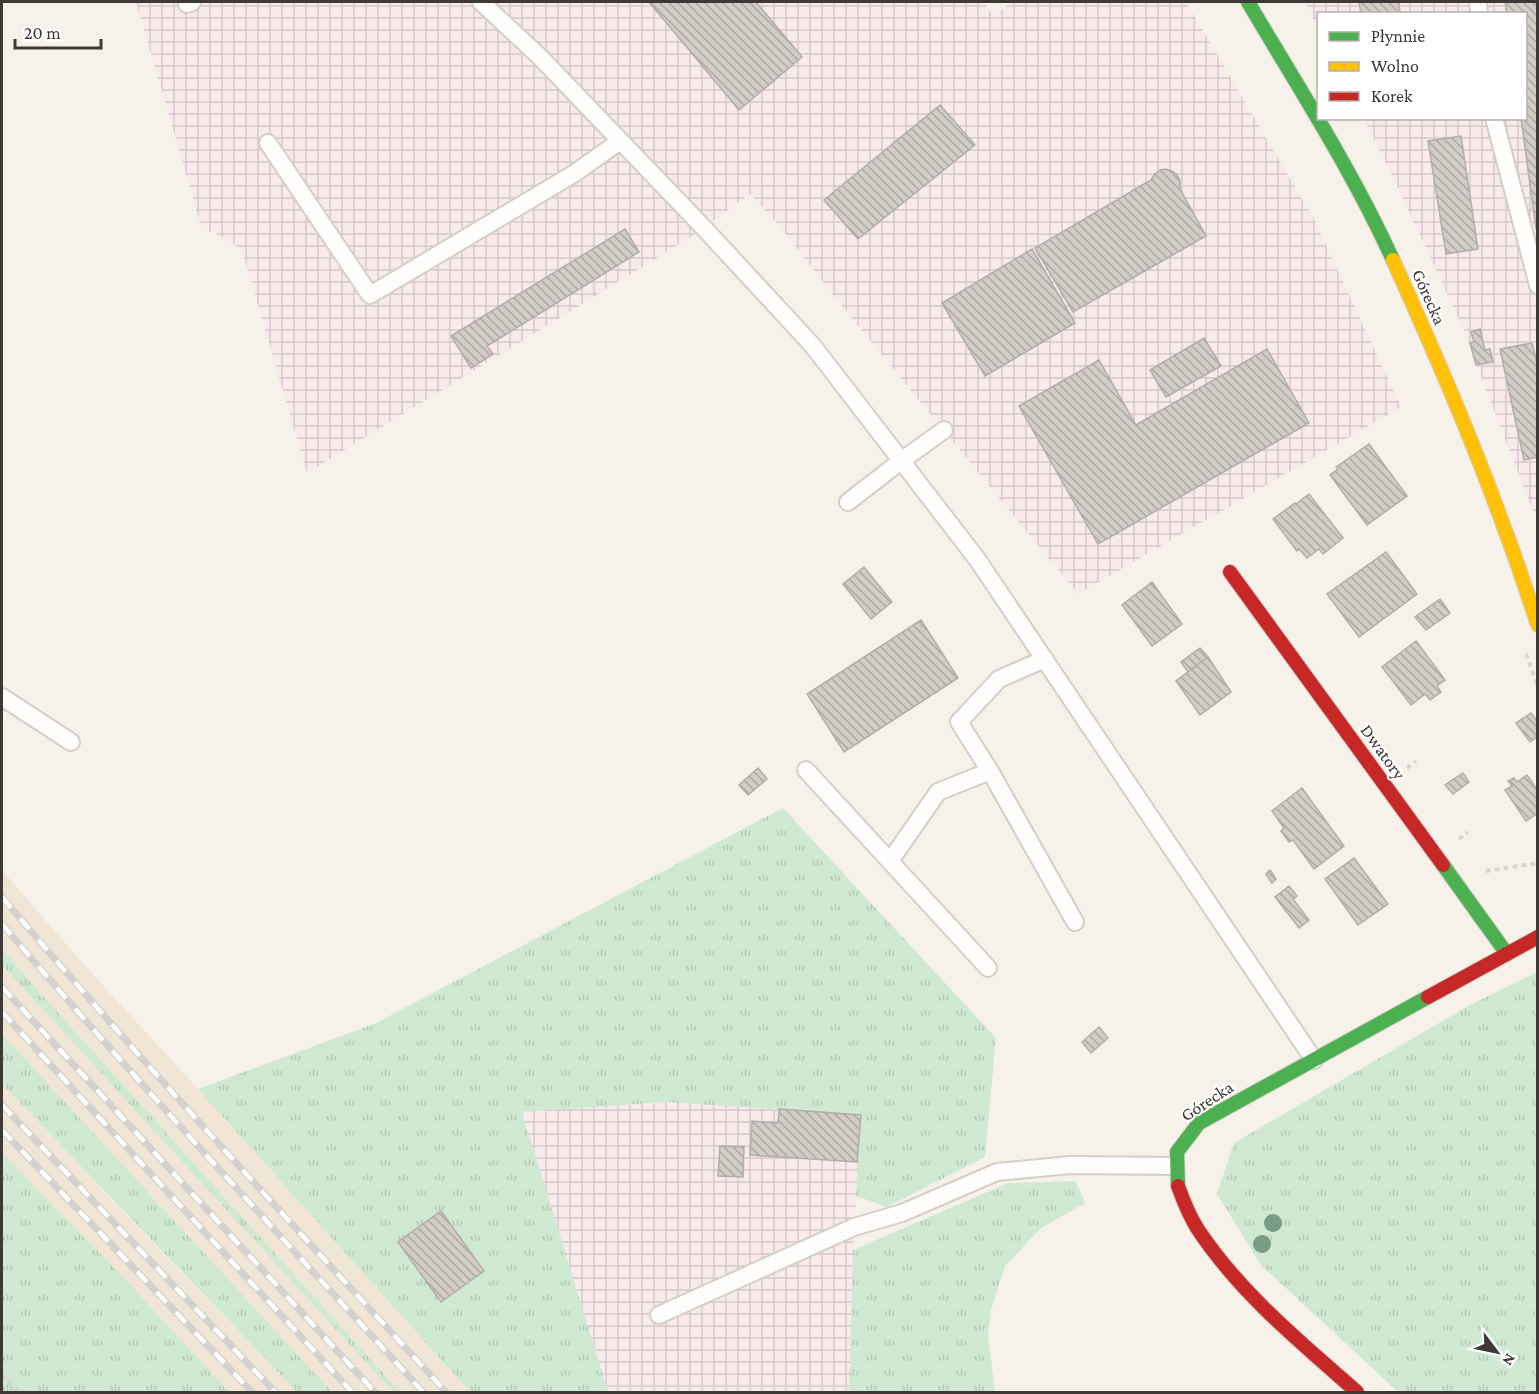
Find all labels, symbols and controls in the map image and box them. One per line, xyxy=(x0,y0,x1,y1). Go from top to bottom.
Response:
scale bar xyxy=(15,12,100,50)
legend xyxy=(1317,12,1527,120)
text: 20 m xyxy=(24,23,61,43)
text: Płynnie xyxy=(1371,26,1425,46)
text: Wolno xyxy=(1371,56,1419,76)
text: Korek xyxy=(1371,86,1413,106)
street label: Górecka xyxy=(1408,266,1450,328)
street label: Dwatory xyxy=(1356,721,1410,784)
street label: Górecka xyxy=(1177,1077,1237,1125)
north arrow xyxy=(1467,1322,1527,1382)
text: N xyxy=(1499,1351,1519,1369)

